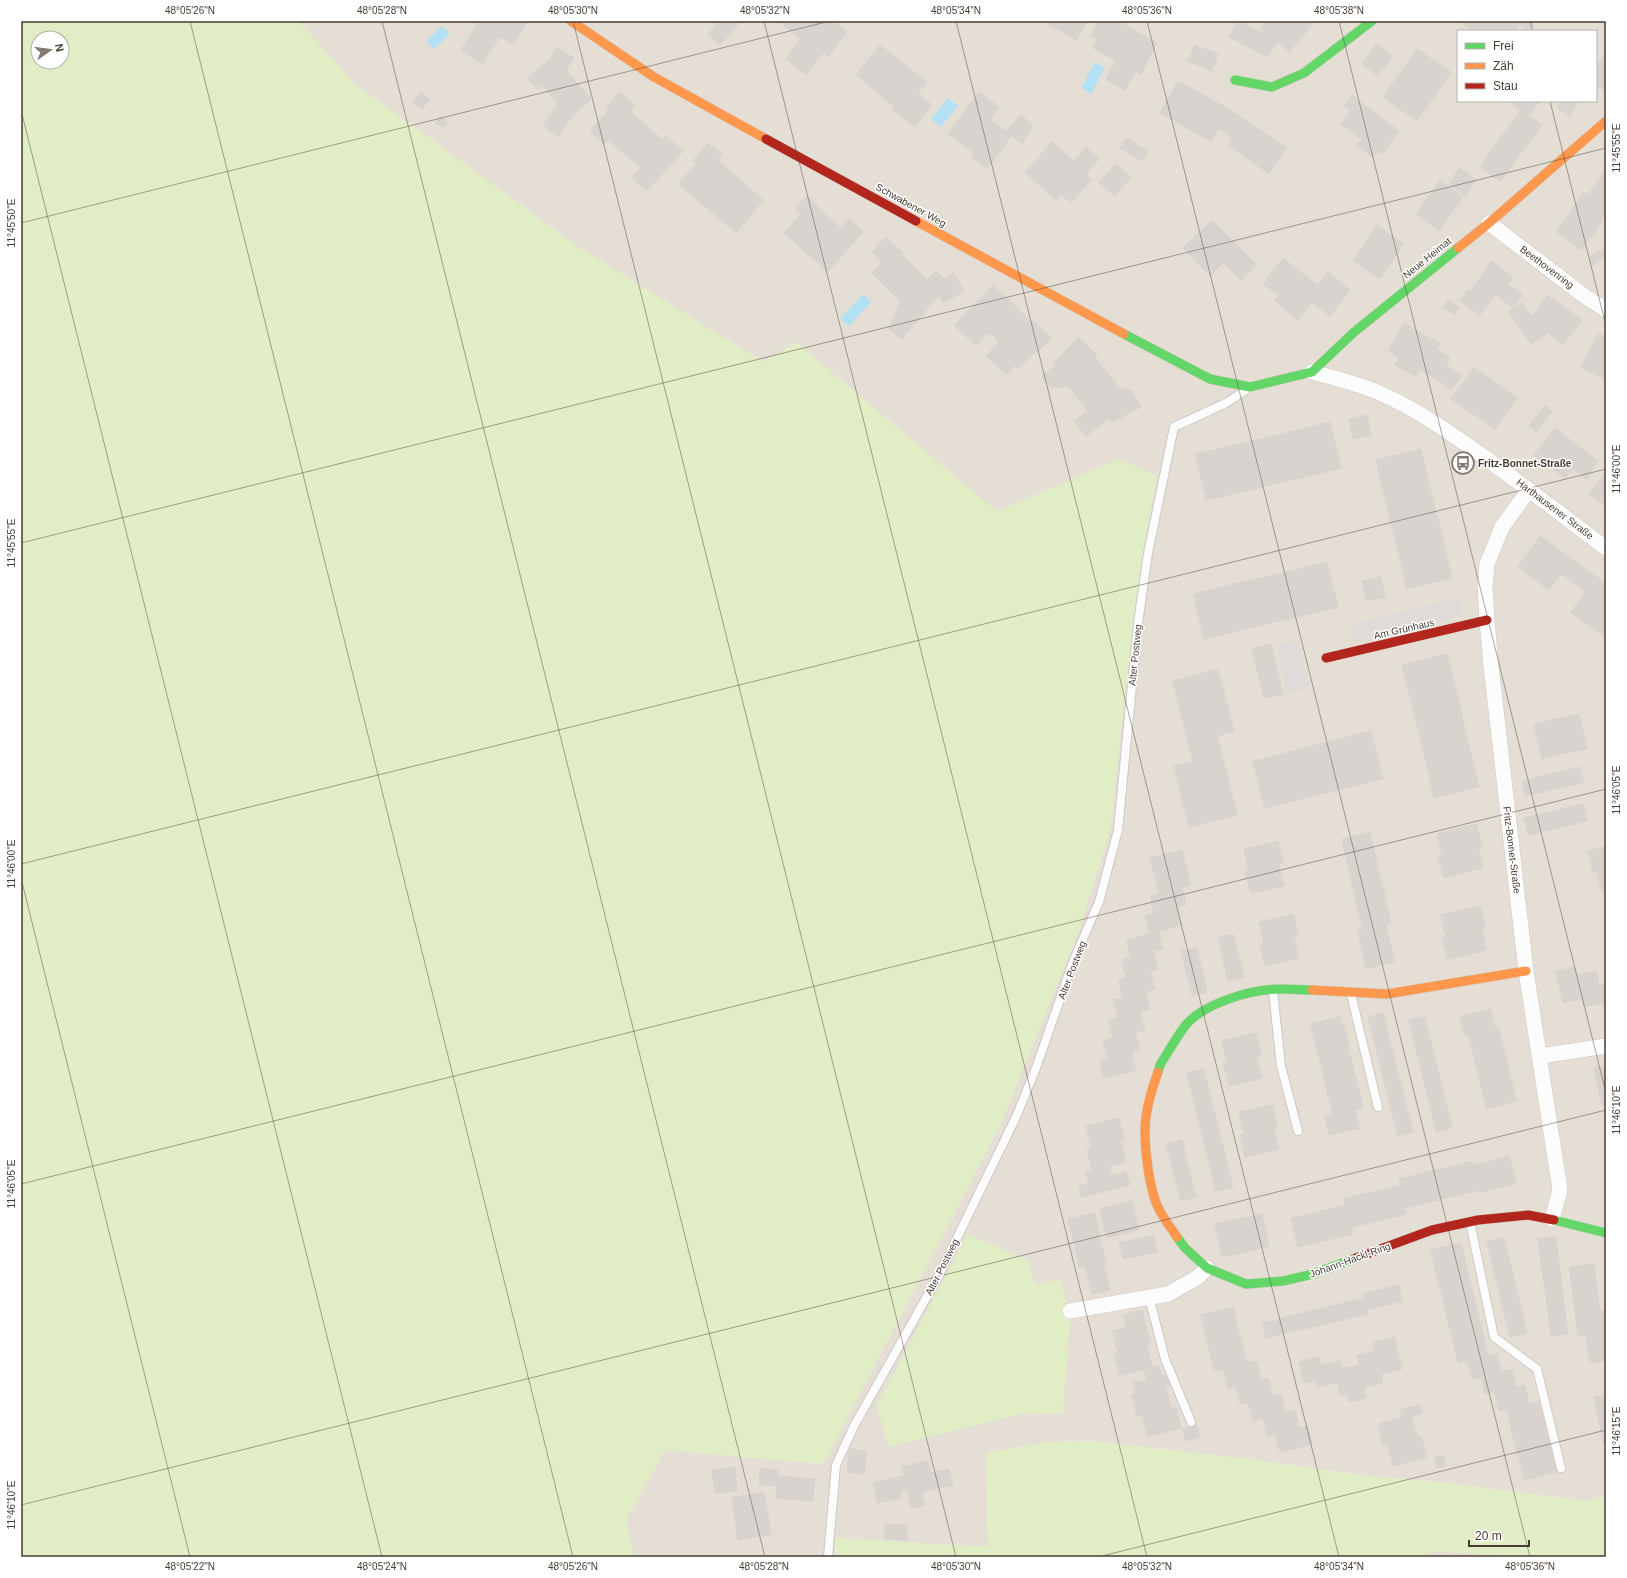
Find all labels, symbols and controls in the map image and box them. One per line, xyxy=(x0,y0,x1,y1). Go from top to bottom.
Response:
text: 48°05'26"N xyxy=(165,5,215,16)
text: 48°05'28"N xyxy=(357,5,407,16)
text: 48°05'30"N xyxy=(548,5,598,16)
text: 48°05'32"N xyxy=(740,5,790,16)
text: 48°05'34"N xyxy=(931,5,981,16)
text: 48°05'36"N xyxy=(1122,5,1172,16)
text: 48°05'38"N xyxy=(1314,5,1364,16)
north arrow xyxy=(30,30,70,70)
legend xyxy=(1457,30,1597,102)
text: Frei xyxy=(1493,39,1514,53)
text: N xyxy=(53,42,66,53)
text: Zäh xyxy=(1493,59,1514,73)
text: Stau xyxy=(1493,79,1518,93)
text: 11°45'55"E xyxy=(1611,123,1622,172)
street label: Schwabener Weg xyxy=(874,181,948,229)
text: 11°45'50"E xyxy=(6,198,17,247)
street label: Neue Heimat xyxy=(1401,235,1453,281)
street label: Beethovenring xyxy=(1518,243,1576,291)
text: 11°46'00"E xyxy=(1611,444,1622,493)
bus stop icon: Fritz-Bonnet-Straße xyxy=(1450,450,1476,476)
place label: Fritz-Bonnet-Straße xyxy=(1478,458,1572,469)
street label: Harthausener Straße xyxy=(1514,477,1596,542)
text: 11°45'55"E xyxy=(6,518,17,567)
street label: Am Grünhaus xyxy=(1373,617,1435,641)
street label: Alter Postweg xyxy=(1126,624,1144,686)
text: 11°46'05"E xyxy=(1611,765,1622,814)
street label: Fritz-Bonnet-Straße xyxy=(1501,806,1523,895)
text: 11°46'00"E xyxy=(6,839,17,888)
street label: Alter Postweg xyxy=(1056,939,1088,1001)
text: 11°46'10"E xyxy=(1611,1085,1622,1134)
text: 11°46'05"E xyxy=(6,1159,17,1208)
street label: Alter Postweg xyxy=(923,1237,961,1297)
street label: Johann-Hackl-Ring xyxy=(1308,1240,1392,1280)
text: 11°46'15"E xyxy=(1611,1406,1622,1455)
text: 11°46'10"E xyxy=(6,1480,17,1529)
scale bar xyxy=(1469,1522,1529,1548)
text: 20 m xyxy=(1475,1529,1502,1543)
text: 48°05'22"N xyxy=(165,1561,215,1572)
text: 48°05'24"N xyxy=(357,1561,407,1572)
text: 48°05'26"N xyxy=(548,1561,598,1572)
text: 48°05'28"N xyxy=(739,1561,789,1572)
text: 48°05'30"N xyxy=(931,1561,981,1572)
text: 48°05'32"N xyxy=(1122,1561,1172,1572)
text: 48°05'34"N xyxy=(1314,1561,1364,1572)
text: 48°05'36"N xyxy=(1505,1561,1555,1572)

